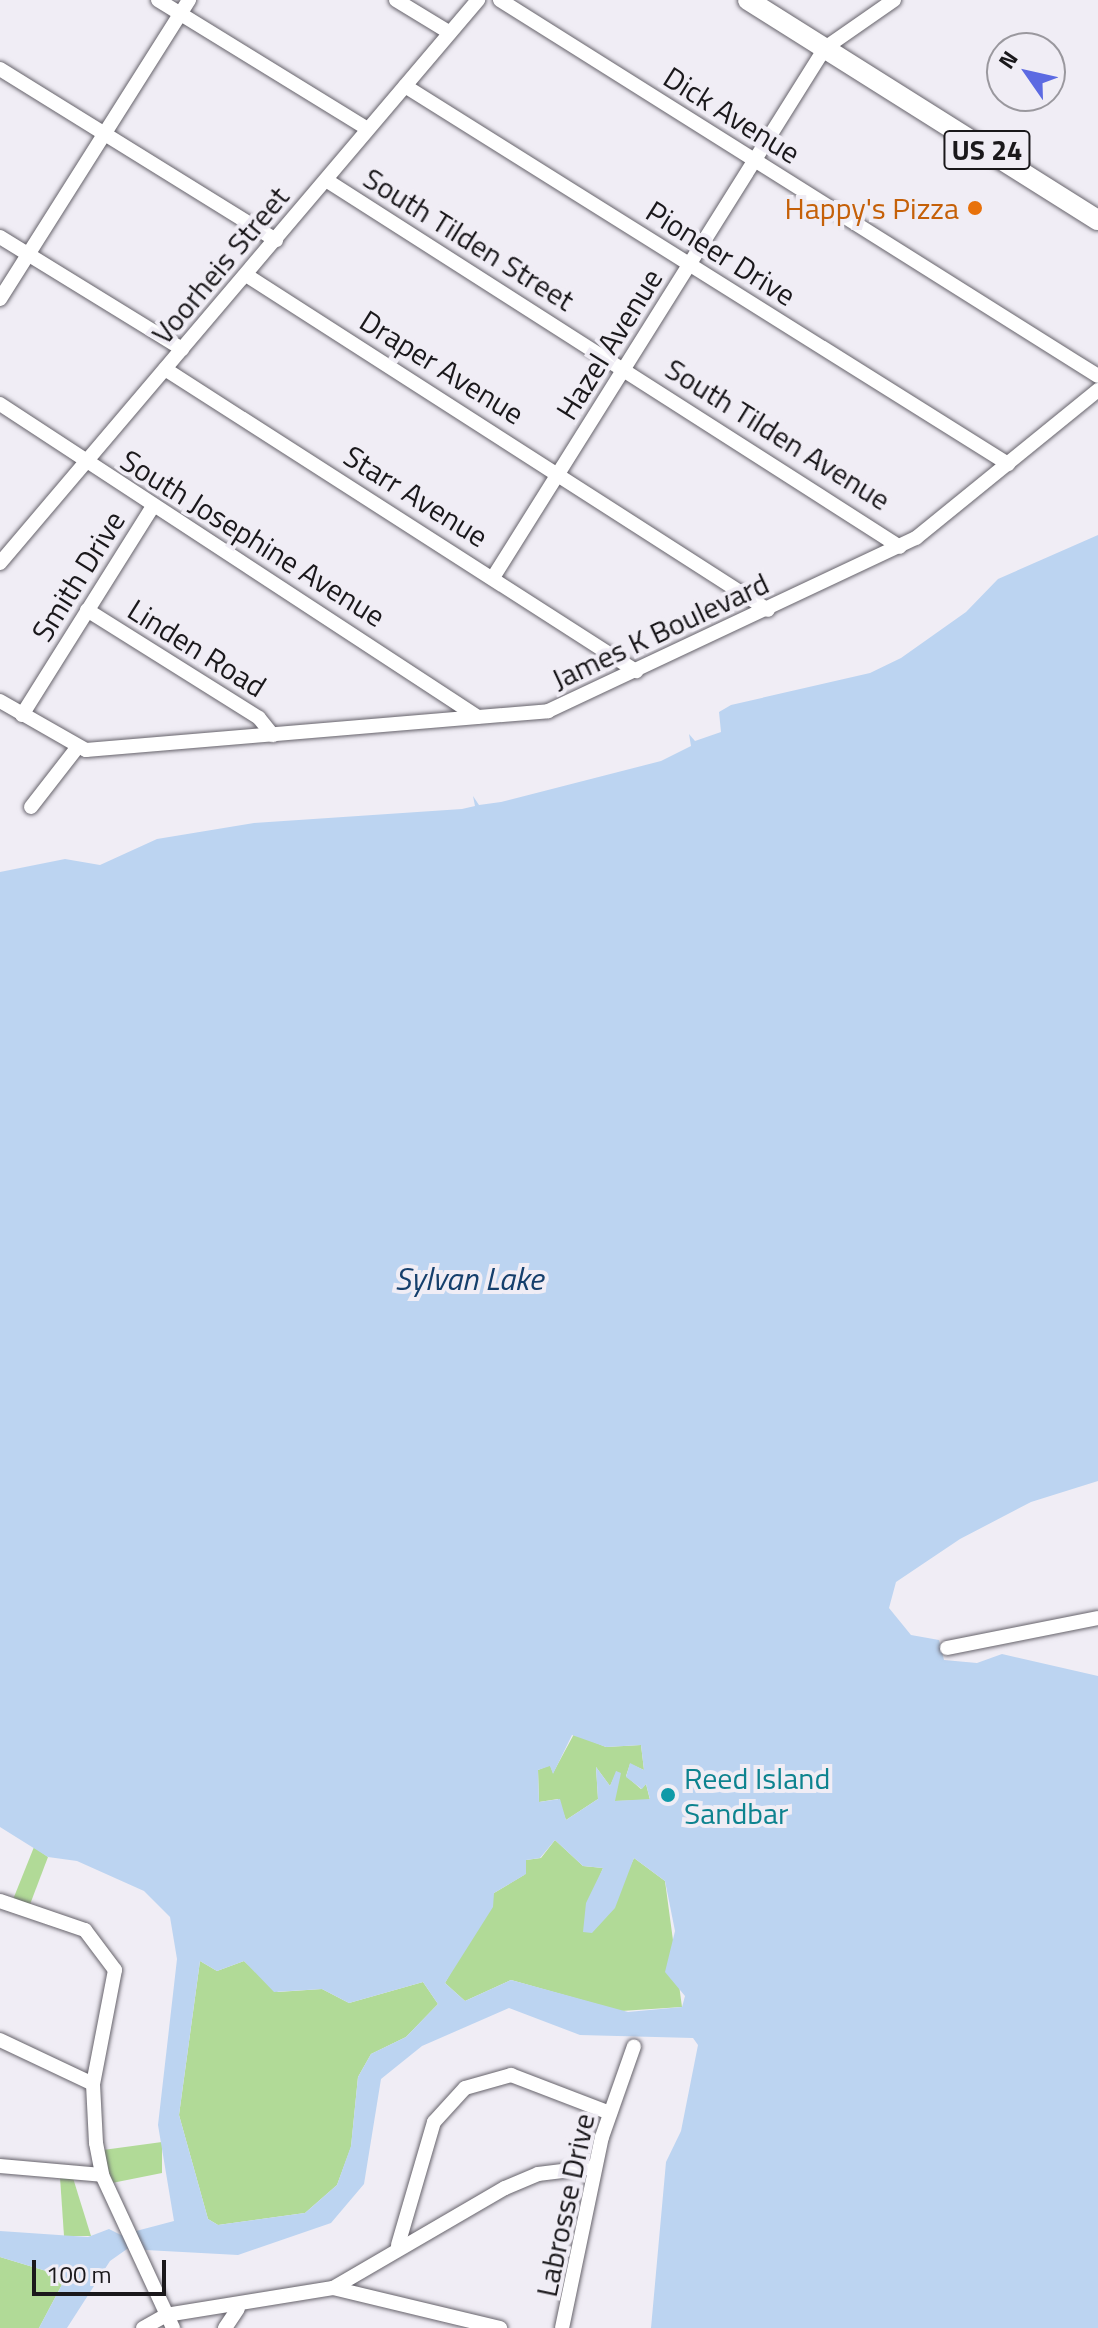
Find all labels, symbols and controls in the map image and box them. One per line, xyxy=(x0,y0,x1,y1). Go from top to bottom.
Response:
north arrow xyxy=(986,32,1066,112)
text: N xyxy=(989,44,1026,76)
street label: Dick Avenue xyxy=(657,59,807,171)
road number: US 24 xyxy=(943,126,1031,174)
street label: South Tilden Street xyxy=(357,160,581,318)
street label: Voorheis Street xyxy=(144,179,296,351)
place label: Happy's Pizza xyxy=(785,190,959,226)
street label: Pioneer Drive xyxy=(640,193,802,313)
marker: Happy's Pizza xyxy=(966,199,984,217)
street label: Hazel Avenue xyxy=(548,262,670,426)
street label: Draper Avenue xyxy=(353,302,531,432)
street label: South Tilden Avenue xyxy=(659,350,897,518)
street label: Starr Avenue xyxy=(337,438,495,554)
street label: South Josephine Avenue xyxy=(114,442,392,634)
street label: Smith Drive xyxy=(24,504,132,648)
street label: James K Boulevard xyxy=(546,565,774,697)
street label: Linden Road xyxy=(121,591,273,705)
water label: Sylvan Lake xyxy=(395,1259,543,1297)
place label: Reed Island Sandbar xyxy=(684,1760,830,1830)
marker: Reed Island Sandbar xyxy=(659,1786,677,1804)
street label: Labrosse Drive xyxy=(528,2110,602,2300)
scale bar xyxy=(36,2244,170,2294)
text: 100 m xyxy=(46,2256,112,2292)

